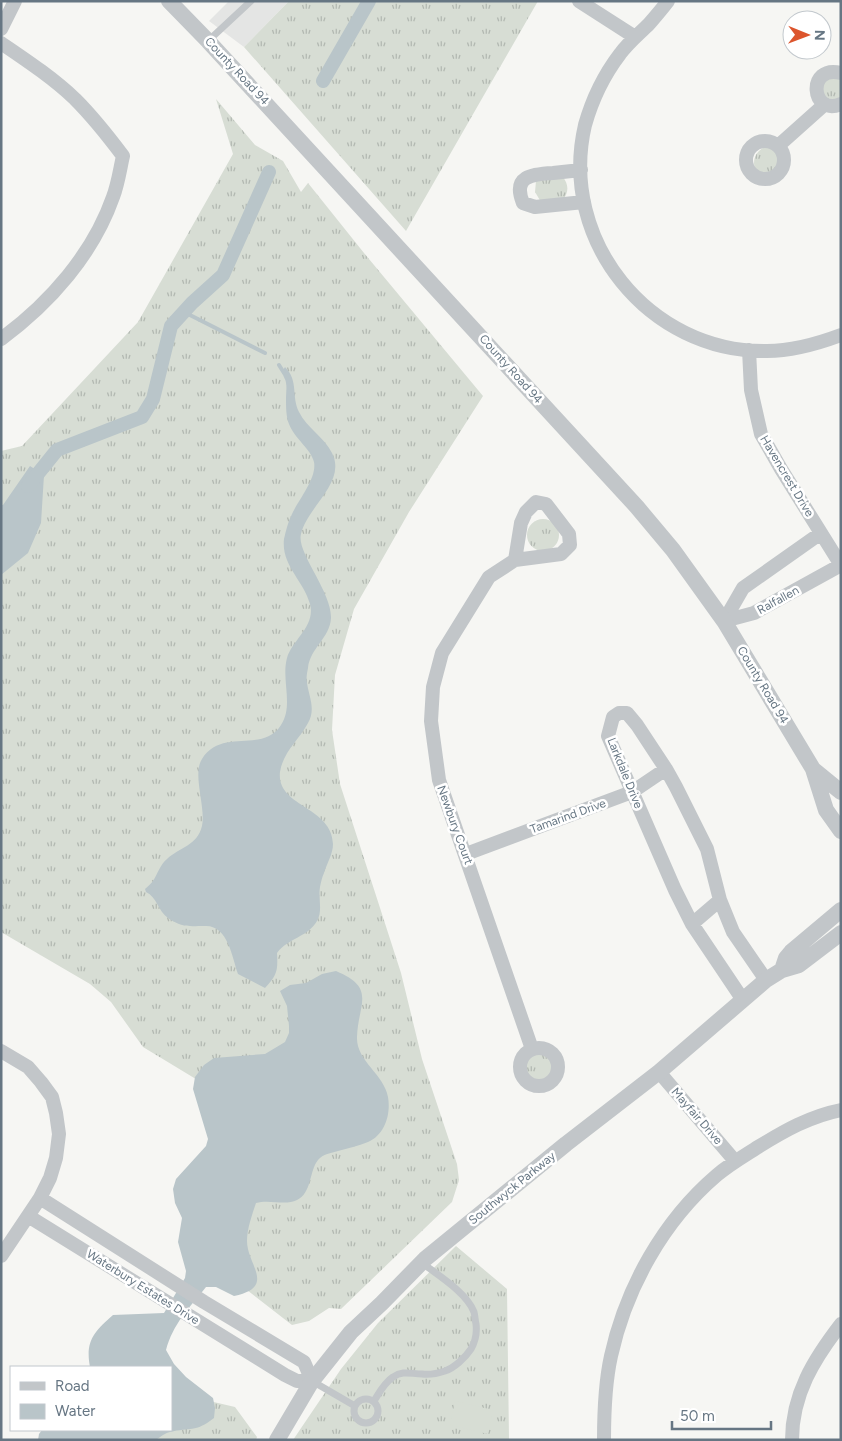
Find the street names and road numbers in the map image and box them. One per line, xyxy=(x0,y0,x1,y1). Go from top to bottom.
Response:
street label: County Road 94 xyxy=(202,34,272,108)
street label: County Road 94 xyxy=(476,332,546,407)
street label: Havencrest Drive xyxy=(757,433,817,520)
street label: Ralfallen xyxy=(755,583,801,617)
street label: County Road 94 xyxy=(734,644,792,727)
street label: Larkdale Drive xyxy=(604,736,646,811)
street label: Newbury Court xyxy=(434,784,476,867)
street label: Tamarind Drive xyxy=(528,796,608,836)
street label: Mayfair Drive xyxy=(669,1085,726,1148)
street label: Southwyck Parkway xyxy=(466,1148,559,1227)
street label: Waterbury Estates Drive xyxy=(84,1247,202,1328)

